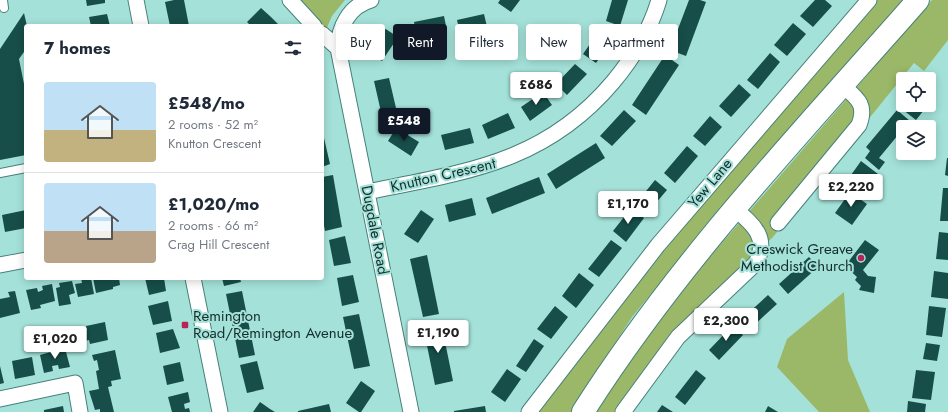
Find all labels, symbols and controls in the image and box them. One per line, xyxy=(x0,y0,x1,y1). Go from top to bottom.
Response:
chip: Buy xyxy=(336,24,385,60)
chip: Rent xyxy=(393,24,447,60)
chip: Filters xyxy=(455,24,518,60)
chip: New xyxy=(526,24,581,60)
chip: Apartment xyxy=(589,24,678,60)
text: 7 homes xyxy=(44,36,111,60)
icon: filters xyxy=(282,37,304,59)
pin: £686 xyxy=(512,72,560,106)
map controls xyxy=(896,72,936,160)
button: locate xyxy=(896,72,936,112)
text: £686 xyxy=(519,75,553,94)
text: £548/mo xyxy=(168,91,245,115)
icon: home xyxy=(76,98,124,146)
pin: £548 xyxy=(380,108,428,142)
text: £548 xyxy=(387,111,421,130)
text: 2 rooms · 52 m² xyxy=(168,115,258,134)
button: layers xyxy=(896,120,936,160)
text: Knutton Crescent xyxy=(168,134,261,153)
street label: Knutton Crescent xyxy=(388,152,498,198)
street label: Yew Lane xyxy=(683,153,737,213)
pin: £2,220 xyxy=(818,174,884,208)
text: £2,220 xyxy=(828,177,874,196)
street label: Dugdale Road xyxy=(356,184,394,276)
pin: £1,170 xyxy=(595,191,661,225)
text: £1,020/mo xyxy=(168,192,259,216)
text: £1,170 xyxy=(607,194,649,213)
icon: home xyxy=(76,199,124,247)
text: 2 rooms · 66 m² xyxy=(168,216,258,235)
text: Crag Hill Crescent xyxy=(168,235,269,254)
place label: Creswick Greave Methodist Church xyxy=(741,238,853,277)
marker: Creswick Greave Methodist Church xyxy=(856,253,866,263)
place label: Remington Road/Remington Avenue xyxy=(193,305,352,344)
pin: £2,300 xyxy=(693,308,759,342)
text: £2,300 xyxy=(703,311,749,330)
marker: Remington Road/Remington Avenue xyxy=(180,320,190,330)
pin: £1,190 xyxy=(405,320,471,354)
text: £1,190 xyxy=(417,323,459,342)
pin: £1,020 xyxy=(22,326,88,360)
text: £1,020 xyxy=(33,329,77,348)

